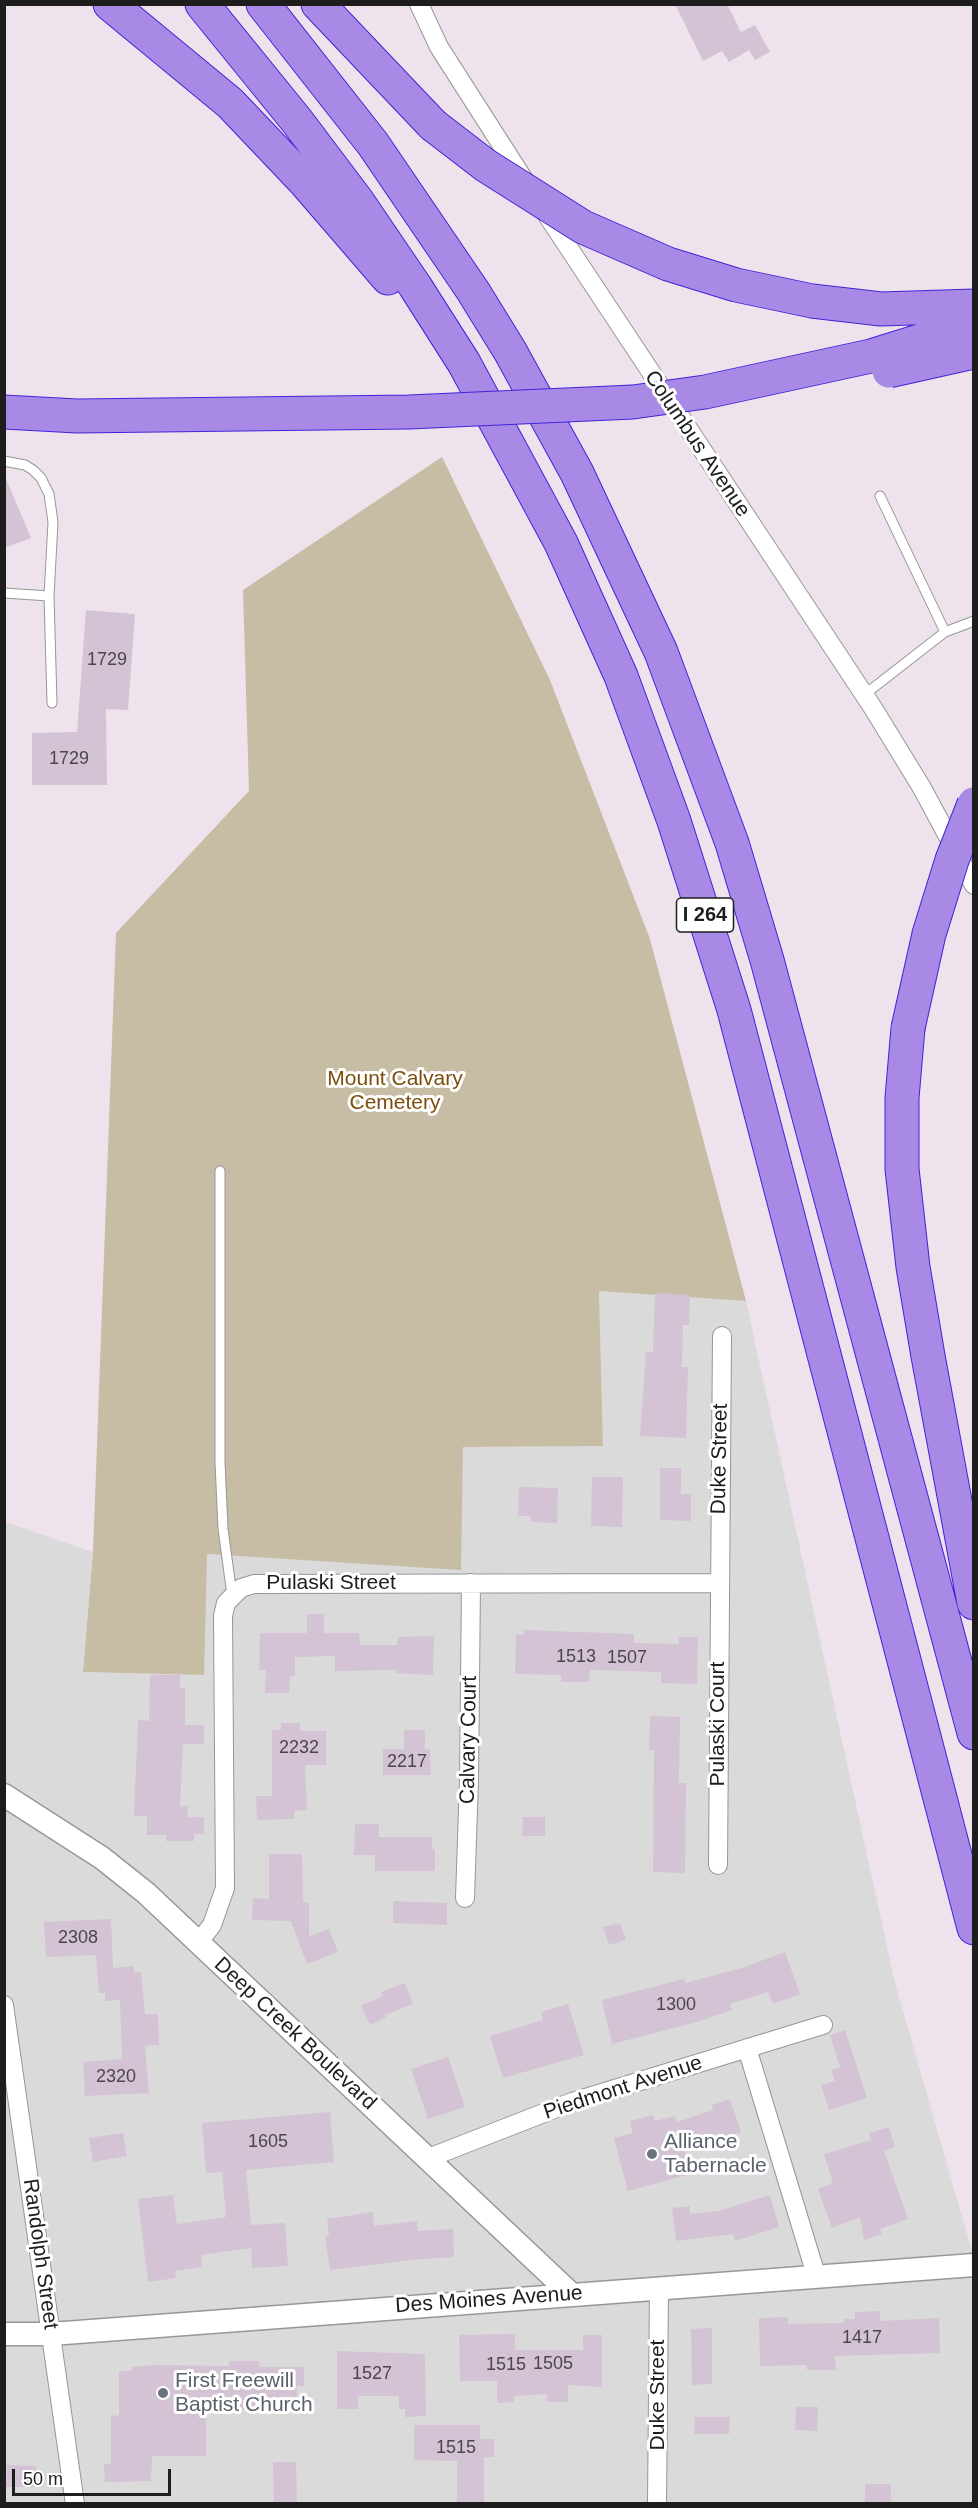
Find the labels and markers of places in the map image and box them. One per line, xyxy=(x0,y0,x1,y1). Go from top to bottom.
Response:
place label: Alliance Tabernacle xyxy=(664,2129,767,2179)
marker: Alliance Tabernacle xyxy=(645,2147,659,2161)
place label: First Freewill Baptist Church xyxy=(175,2368,313,2418)
marker: First Freewill Baptist Church xyxy=(156,2386,170,2400)

